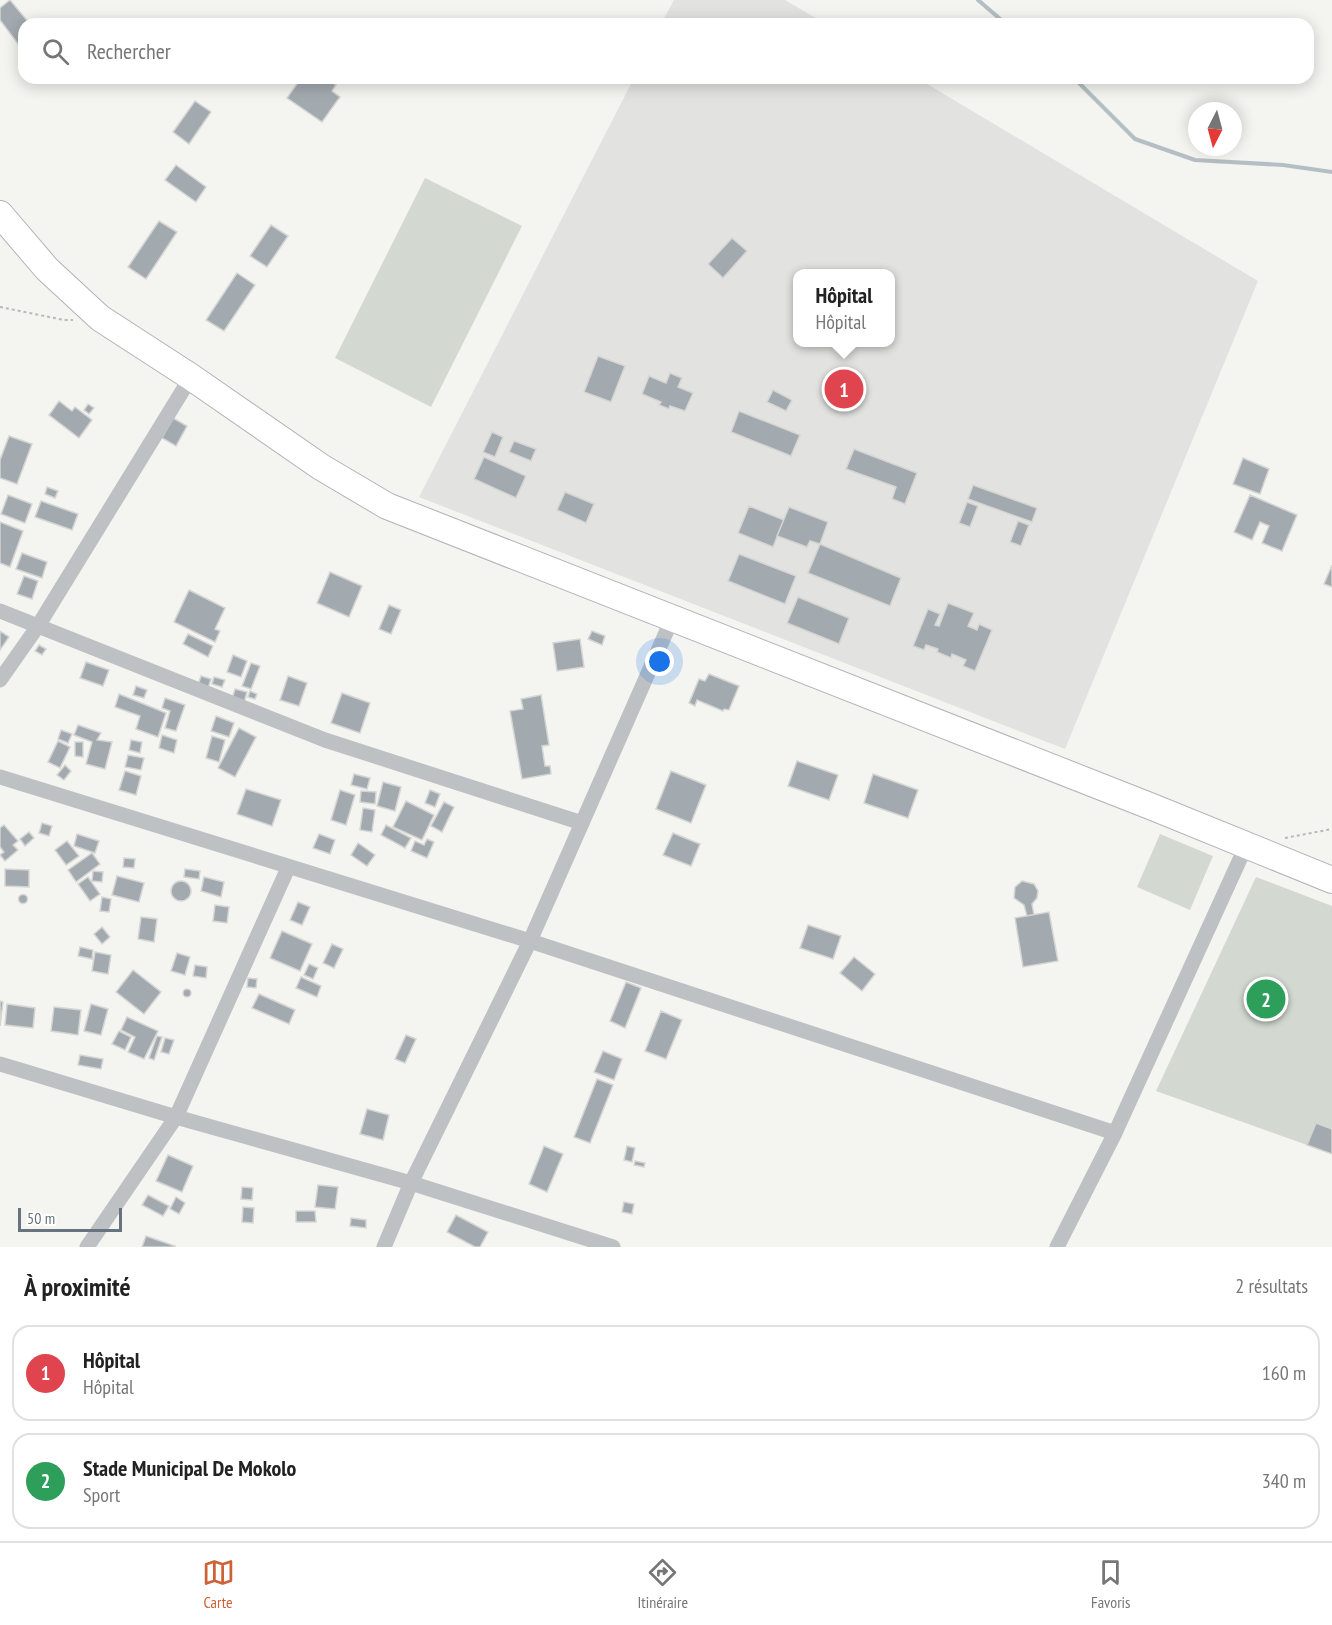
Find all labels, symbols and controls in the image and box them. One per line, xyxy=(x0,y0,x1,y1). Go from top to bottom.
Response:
search box xyxy=(18,18,1314,84)
icon: search xyxy=(39,35,72,68)
text: Rechercher xyxy=(87,37,171,65)
north arrow xyxy=(1188,102,1242,156)
popup xyxy=(793,269,895,347)
text: Hôpital xyxy=(815,281,873,309)
text: Hôpital xyxy=(815,309,866,335)
pin: 1 xyxy=(824,366,864,412)
your location xyxy=(645,647,674,676)
pin: 2 xyxy=(1246,976,1286,1022)
scale bar xyxy=(18,1205,122,1232)
text: 50 m xyxy=(27,1208,55,1228)
text: À proximité xyxy=(24,1270,131,1303)
text: 2 résultats xyxy=(1235,1273,1308,1299)
text: Hôpital xyxy=(83,1346,140,1374)
text: 1 xyxy=(41,1360,50,1386)
text: 160 m xyxy=(1262,1360,1306,1386)
text: Hôpital xyxy=(83,1374,134,1400)
text: Stade Municipal De Mokolo xyxy=(83,1454,296,1482)
text: 2 xyxy=(41,1468,50,1494)
text: 340 m xyxy=(1262,1468,1306,1494)
text: Sport xyxy=(83,1482,120,1508)
tab: Carte xyxy=(202,1556,235,1612)
tab: Itinéraire xyxy=(638,1556,688,1612)
tab: Favoris xyxy=(1091,1556,1130,1612)

